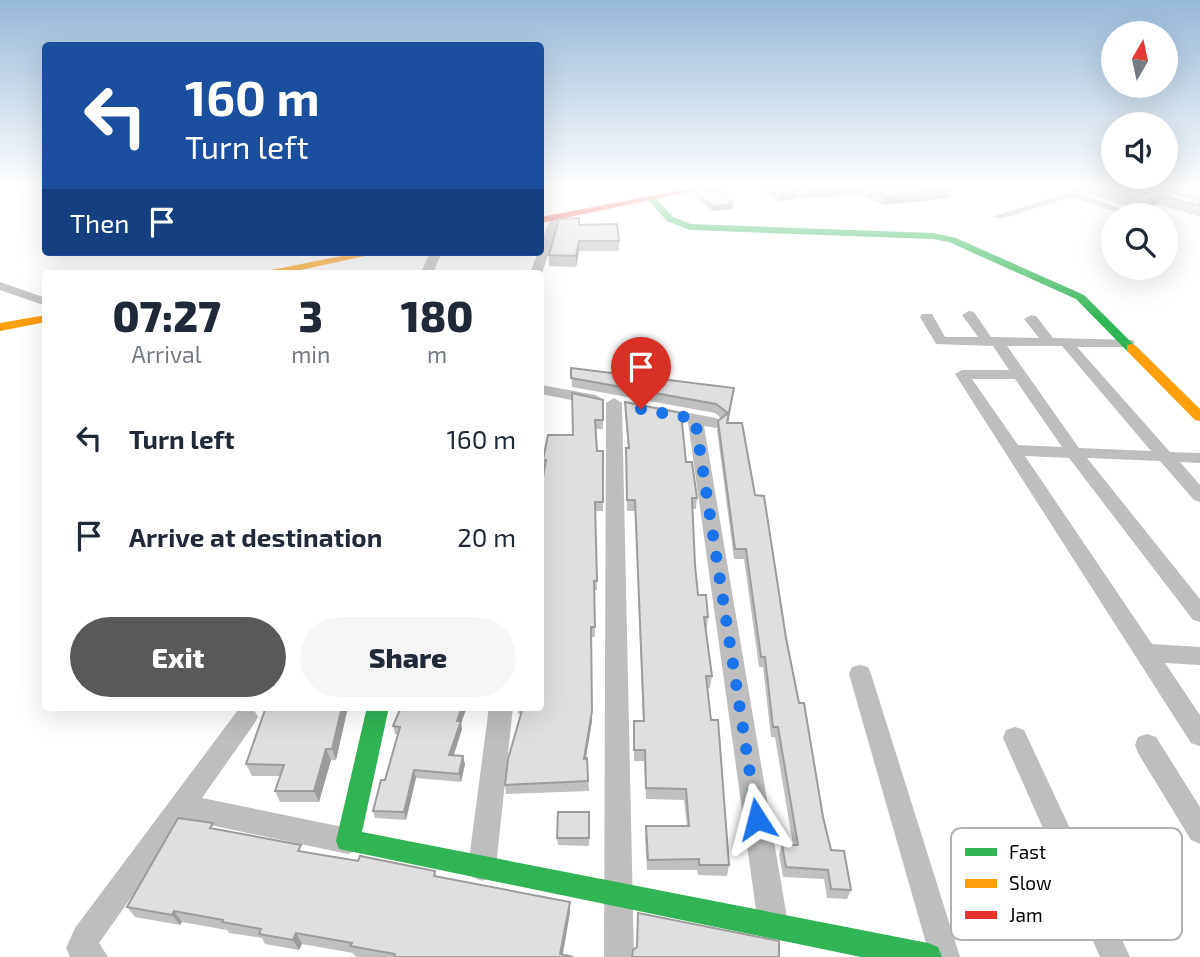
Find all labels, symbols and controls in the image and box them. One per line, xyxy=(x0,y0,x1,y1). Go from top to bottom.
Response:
north arrow xyxy=(1101,21,1178,98)
map controls xyxy=(1101,21,1178,280)
text: 160 m xyxy=(185,67,320,126)
icon: left xyxy=(70,70,161,161)
button: sound xyxy=(1101,112,1178,189)
text: Turn left xyxy=(185,127,309,165)
icon: arrive xyxy=(143,203,181,241)
button: search xyxy=(1101,203,1178,280)
text: Then xyxy=(70,207,129,238)
text: 07:27 xyxy=(112,290,221,340)
text: 3 xyxy=(299,290,323,340)
text: 180 xyxy=(401,290,473,340)
pin xyxy=(611,337,671,409)
text: Arrival xyxy=(132,340,202,368)
text: min xyxy=(291,340,330,368)
text: m xyxy=(427,340,447,368)
icon: arrive xyxy=(622,348,660,386)
icon: left xyxy=(70,419,108,457)
text: Turn left xyxy=(129,423,235,454)
text: 160 m xyxy=(447,423,516,454)
icon: arrive xyxy=(70,517,108,555)
text: Arrive at destination xyxy=(129,521,382,552)
text: 20 m xyxy=(457,521,516,552)
button: Exit xyxy=(70,617,286,697)
button: Share xyxy=(300,617,516,697)
position arrow xyxy=(720,782,794,856)
legend xyxy=(951,828,1182,940)
text: Fast xyxy=(1009,840,1046,863)
text: Slow xyxy=(1009,871,1052,894)
text: Jam xyxy=(1009,903,1043,926)

